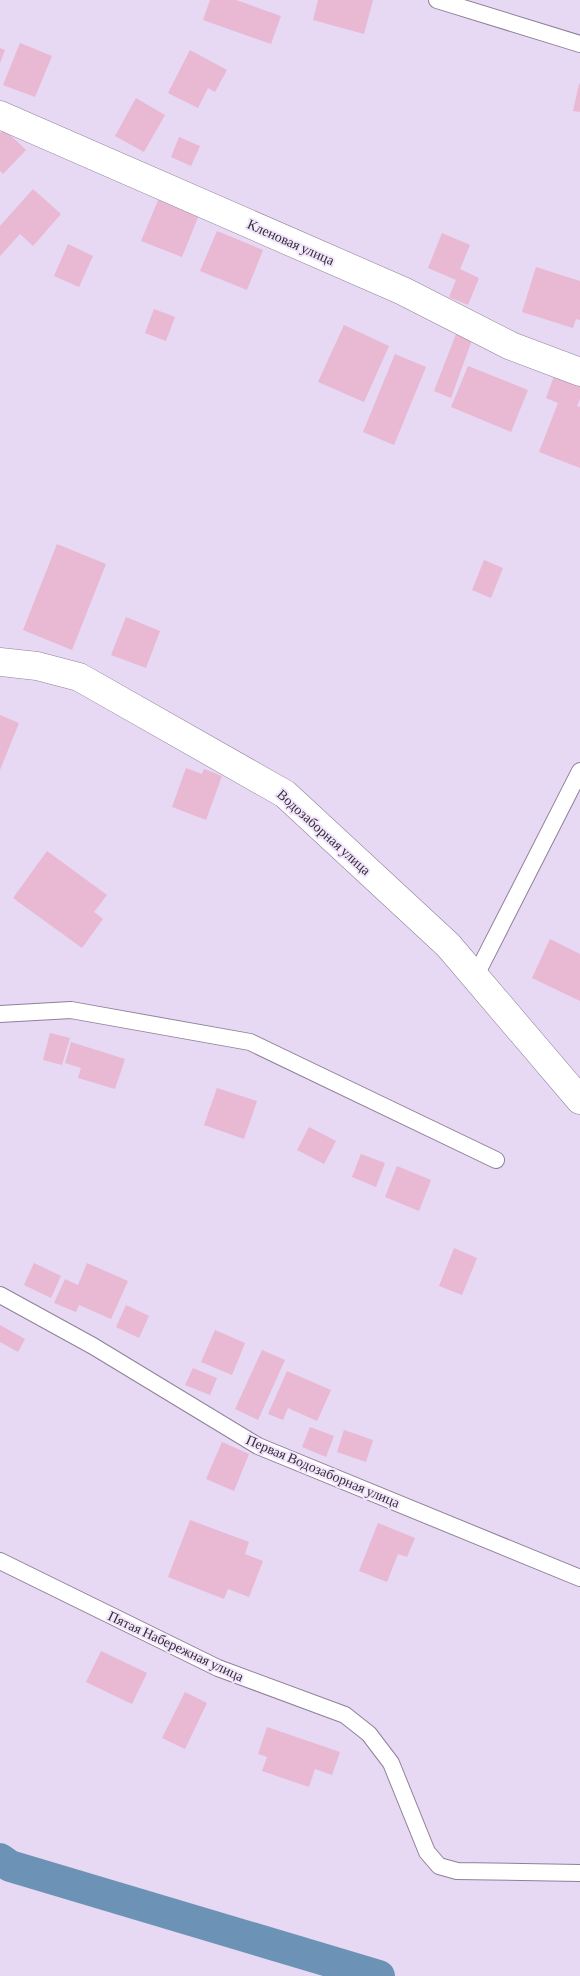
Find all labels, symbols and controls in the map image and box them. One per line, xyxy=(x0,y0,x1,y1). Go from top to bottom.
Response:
street label: Кленовая улица xyxy=(245,216,338,269)
street label: Водозаборная улица xyxy=(274,786,375,879)
street label: Первая Водозаборная улица xyxy=(244,1431,403,1511)
street label: Пятая Набережная улица xyxy=(106,1608,247,1685)

